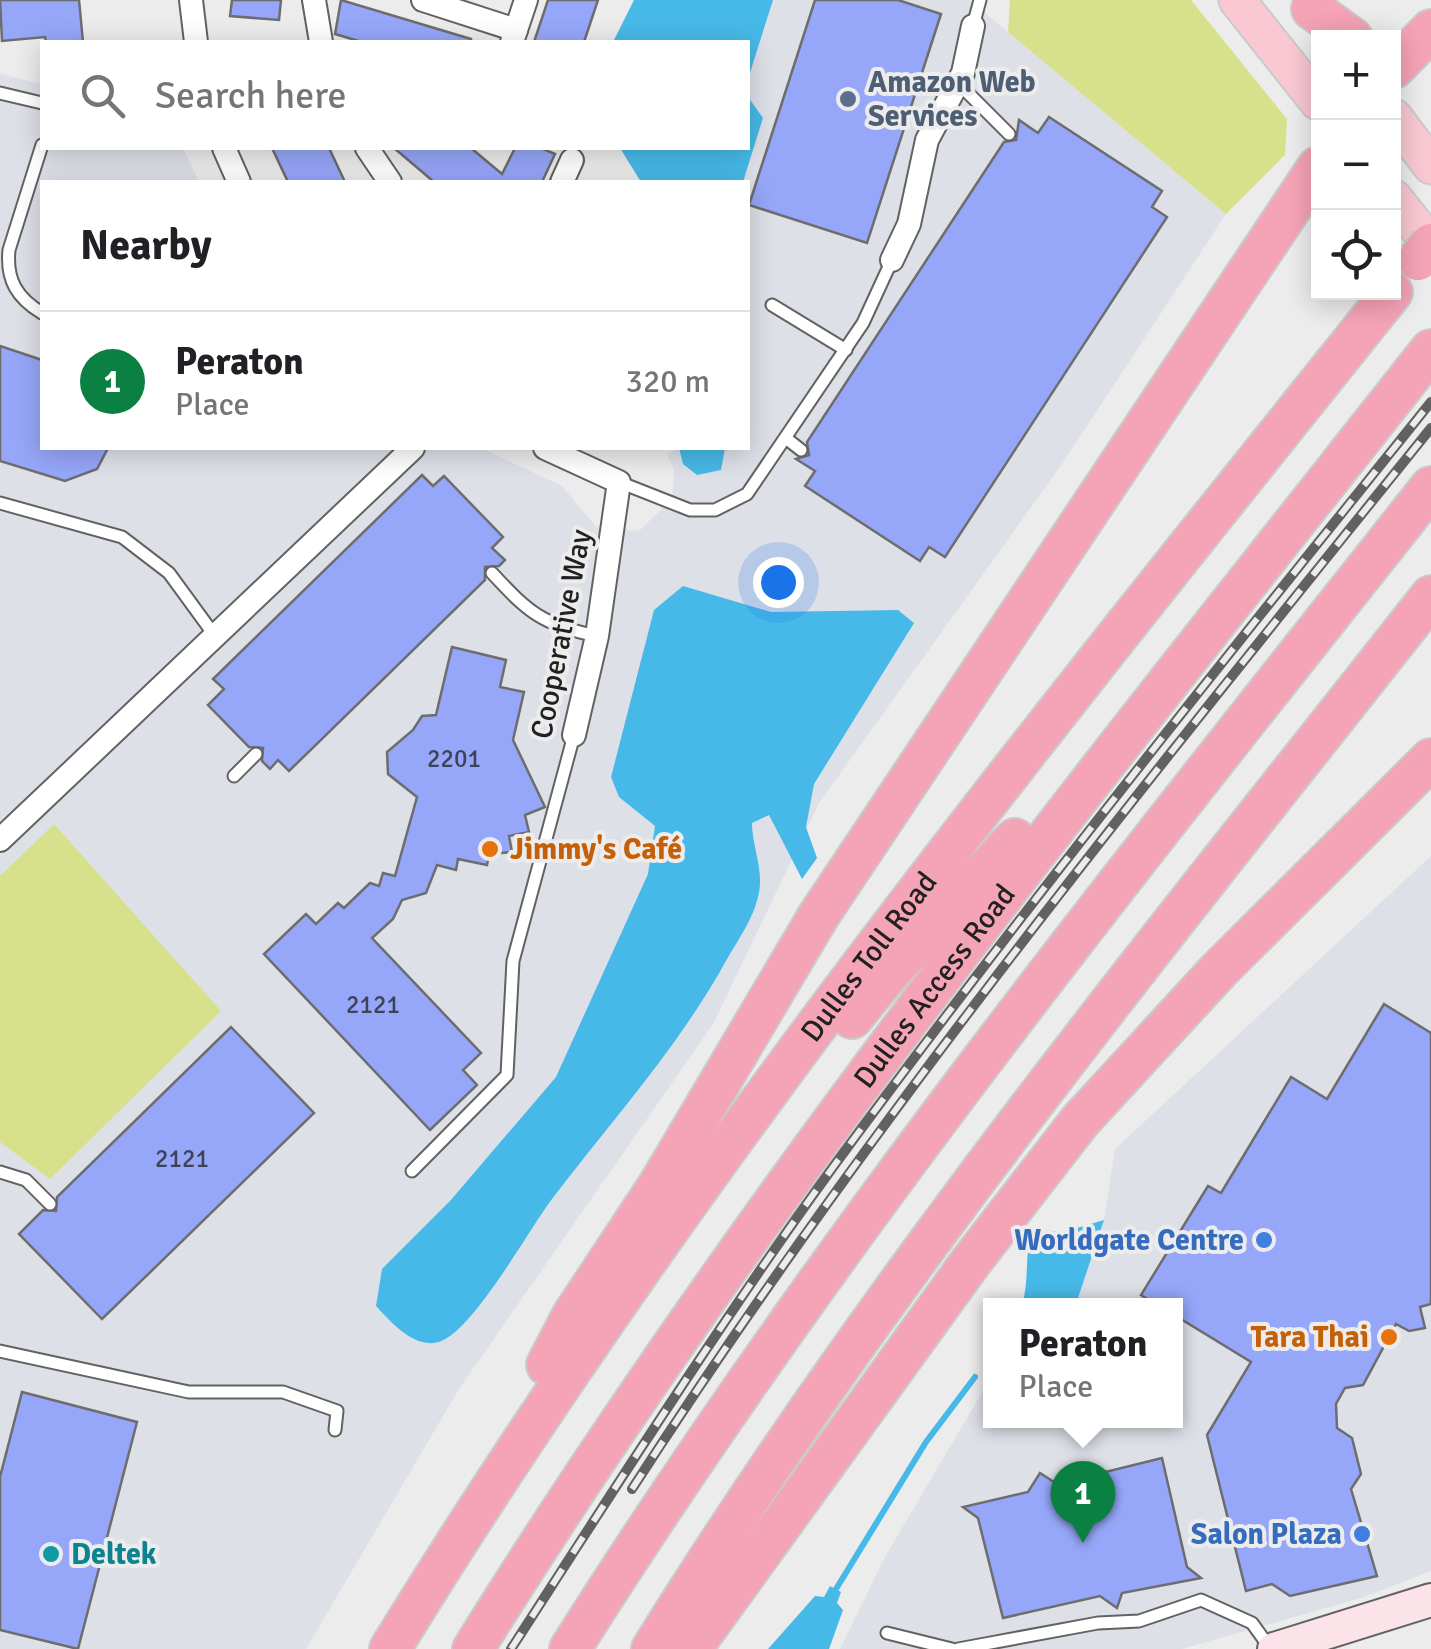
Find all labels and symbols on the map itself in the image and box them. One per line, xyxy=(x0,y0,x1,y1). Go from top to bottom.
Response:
place label: Amazon Web Services xyxy=(868,64,1036,135)
marker: Amazon Web Services xyxy=(837,88,859,110)
street label: Cooperative Way xyxy=(523,526,600,742)
your location xyxy=(753,557,804,608)
house number: 2201 xyxy=(427,743,481,774)
place label: Jimmy's Café xyxy=(510,831,682,868)
marker: Jimmy's Café xyxy=(479,838,501,860)
street label: Dulles Toll Road xyxy=(793,865,945,1049)
street label: Dulles Access Road xyxy=(846,877,1024,1096)
house number: 2121 xyxy=(346,989,400,1020)
house number: 2121 xyxy=(155,1143,209,1174)
place label: Worldgate Centre xyxy=(1014,1222,1244,1259)
marker: Worldgate Centre xyxy=(1253,1229,1275,1251)
place label: Tara Thai xyxy=(1251,1319,1369,1356)
marker: Tara Thai xyxy=(1378,1326,1400,1348)
pin: 1 xyxy=(1050,1460,1116,1543)
place label: Salon Plaza xyxy=(1191,1516,1342,1553)
marker: Salon Plaza xyxy=(1351,1523,1373,1545)
place label: Deltek xyxy=(71,1536,157,1573)
marker: Deltek xyxy=(40,1543,62,1565)

